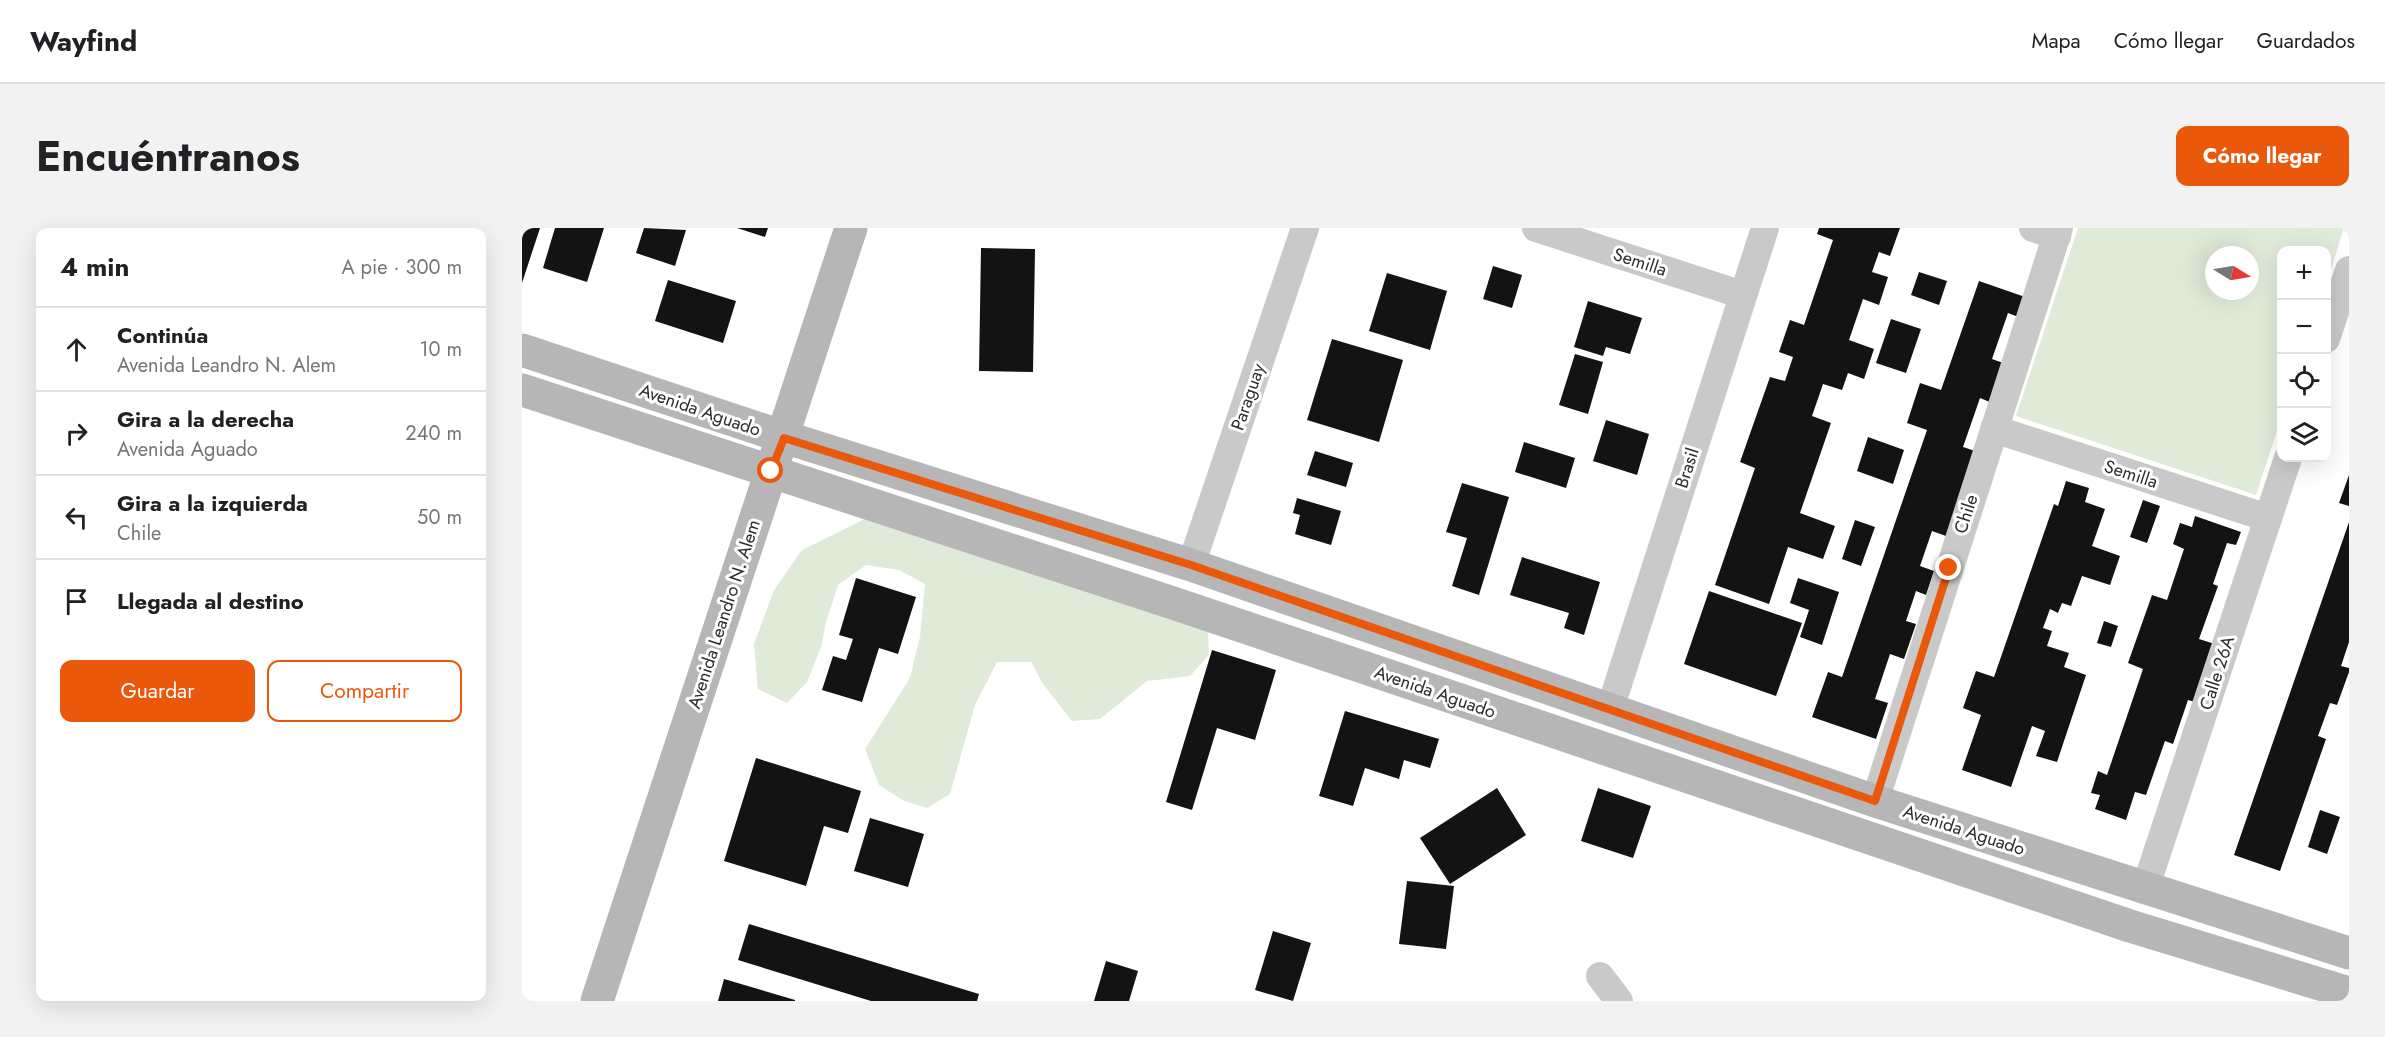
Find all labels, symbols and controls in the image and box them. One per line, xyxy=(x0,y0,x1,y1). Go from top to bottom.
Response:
text: Wayfind xyxy=(30,21,137,62)
text: Mapa xyxy=(2031,26,2081,56)
text: Cómo llegar xyxy=(2114,26,2223,56)
text: Guardados xyxy=(2256,26,2355,56)
text: Encuéntranos xyxy=(36,126,300,187)
button: Cómo llegar xyxy=(2176,126,2349,186)
street label: Semilla xyxy=(1610,241,1670,283)
north arrow xyxy=(2205,246,2259,300)
map controls xyxy=(2277,246,2331,462)
button: + xyxy=(2277,246,2331,300)
text: 4 min xyxy=(60,248,129,286)
text: A pie · 300 m xyxy=(341,253,462,282)
button: − xyxy=(2277,300,2331,354)
text: Continúa xyxy=(117,319,208,351)
icon: ahead xyxy=(60,333,93,366)
text: 10 m xyxy=(419,335,462,364)
text: Avenida Leandro N. Alem xyxy=(117,351,336,380)
button: locate xyxy=(2277,354,2331,408)
street label: Paraguay xyxy=(1224,360,1272,434)
street label: Avenida Aguado xyxy=(636,377,764,443)
text: Gira a la derecha xyxy=(117,403,294,435)
button: layers xyxy=(2277,408,2331,462)
icon: right xyxy=(60,417,93,450)
text: 240 m xyxy=(405,419,462,448)
text: Avenida Aguado xyxy=(117,435,258,464)
street label: Brasil xyxy=(1668,445,1706,491)
street label: Semilla xyxy=(2101,453,2161,495)
route start xyxy=(757,457,783,483)
text: Gira a la izquierda xyxy=(117,487,308,519)
street label: Chile xyxy=(1947,491,1985,537)
icon: left xyxy=(60,501,93,534)
text: 50 m xyxy=(417,503,462,532)
street label: Avenida Leandro N. Alem xyxy=(681,516,767,712)
text: Chile xyxy=(117,519,161,548)
route end xyxy=(1935,554,1961,580)
icon: arrive xyxy=(60,585,93,618)
text: Llegada al destino xyxy=(117,585,304,617)
street label: Calle 26A xyxy=(2193,633,2241,713)
street label: Avenida Aguado xyxy=(1371,659,1499,725)
button: Guardar xyxy=(60,660,255,722)
button: Compartir xyxy=(267,660,462,722)
street label: Avenida Aguado xyxy=(1900,798,2028,862)

